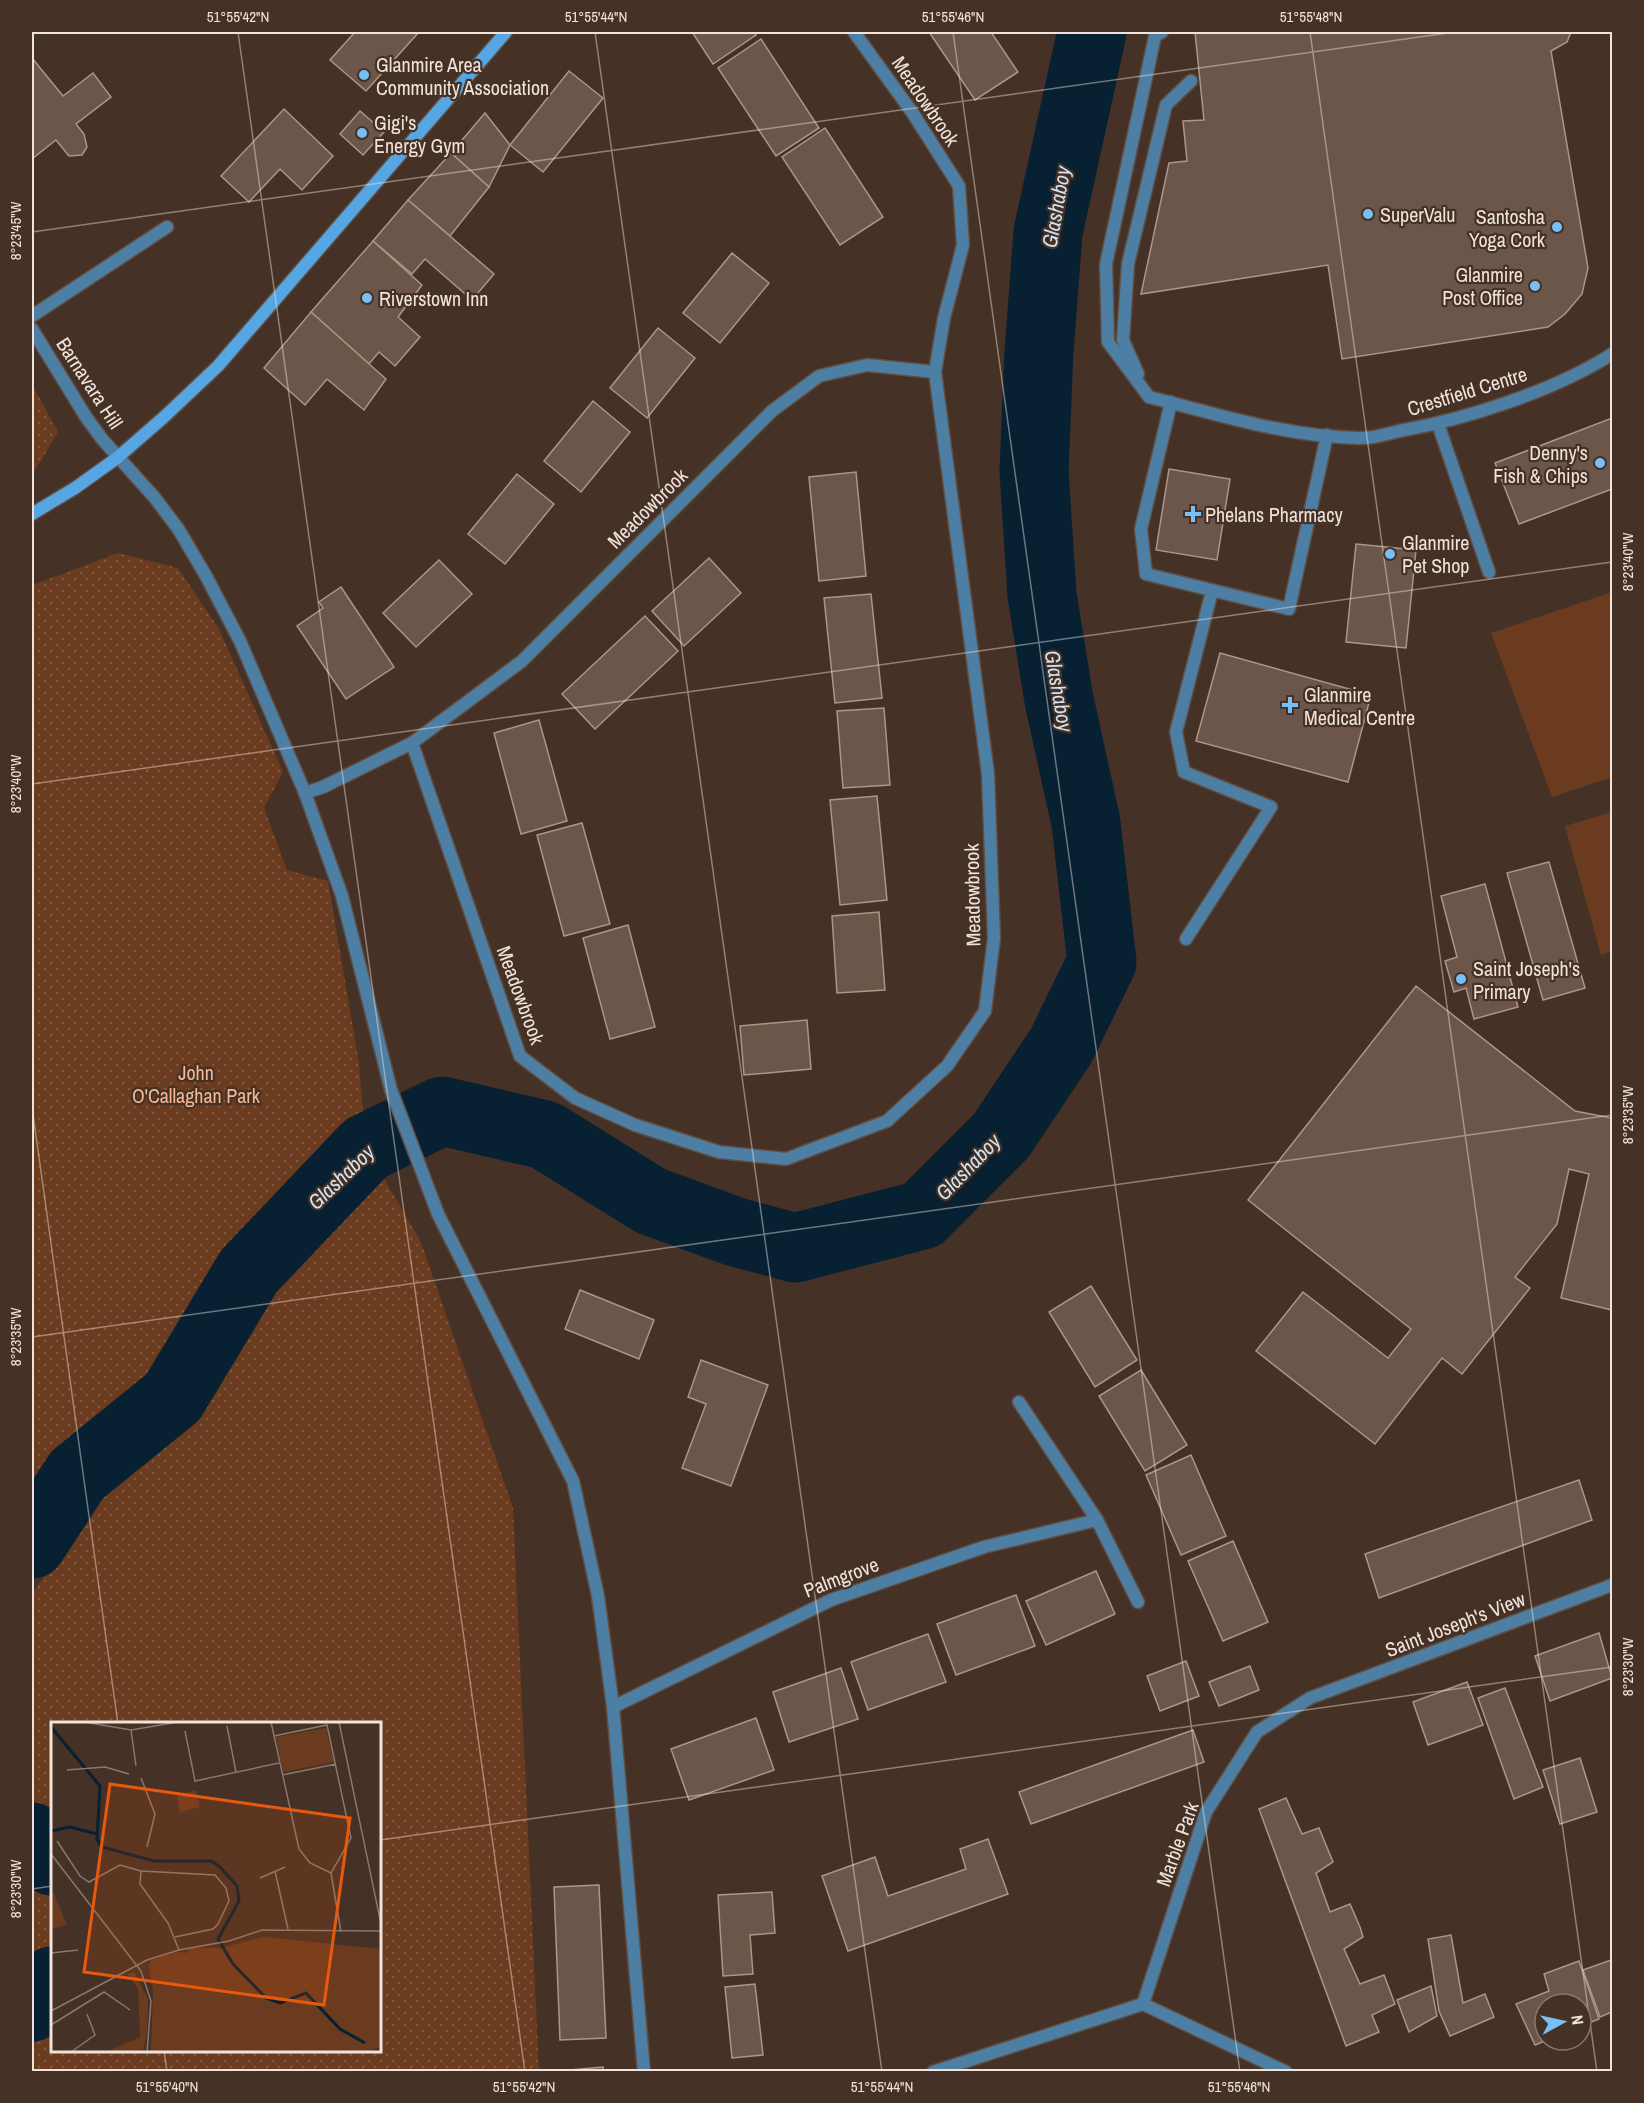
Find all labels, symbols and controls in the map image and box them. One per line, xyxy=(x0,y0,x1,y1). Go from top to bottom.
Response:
text: 51°55'42"N xyxy=(207,6,269,27)
text: 51°55'44"N xyxy=(565,6,627,27)
text: 51°55'46"N xyxy=(922,6,984,27)
text: 51°55'48"N xyxy=(1280,6,1342,27)
place label: Glanmire Area Community Association xyxy=(376,51,549,101)
street label: Meadowbrook xyxy=(886,51,966,152)
marker: Glanmire Area Community Association xyxy=(357,68,371,82)
place label: Gigi's Energy Gym xyxy=(374,109,465,159)
marker: Gigi's Energy Gym xyxy=(355,126,369,140)
water label: Glashaboy xyxy=(1035,163,1078,250)
text: 8°23'45"W xyxy=(5,201,26,260)
place label: SuperValu xyxy=(1380,201,1455,228)
place label: Santosha Yoga Cork xyxy=(1469,203,1546,253)
marker: SuperValu xyxy=(1361,207,1375,221)
marker: Santosha Yoga Cork xyxy=(1550,220,1564,234)
place label: Glanmire Post Office xyxy=(1442,261,1523,311)
marker: Glanmire Post Office xyxy=(1528,279,1542,293)
place label: Riverstown Inn xyxy=(379,285,488,312)
marker: Riverstown Inn xyxy=(360,291,374,305)
street label: Barnavara Hill xyxy=(50,332,130,434)
street label: Crestfield Centre xyxy=(1404,360,1530,422)
place label: Denny's Fish & Chips xyxy=(1493,439,1588,489)
marker: Denny's Fish & Chips xyxy=(1593,456,1607,470)
street label: Meadowbrook xyxy=(601,461,694,554)
place label: Phelans Pharmacy xyxy=(1205,501,1343,528)
marker: Phelans Pharmacy xyxy=(1186,507,1200,521)
place label: Glanmire Pet Shop xyxy=(1402,529,1469,579)
text: 8°23'40"W xyxy=(1617,532,1638,591)
marker: Glanmire Pet Shop xyxy=(1383,547,1397,561)
water label: Glashaboy xyxy=(1038,648,1081,735)
place label: Glanmire Medical Centre xyxy=(1304,681,1415,731)
marker: Glanmire Medical Centre xyxy=(1281,696,1299,714)
text: 8°23'40"W xyxy=(5,754,26,813)
street label: Meadowbrook xyxy=(958,842,986,947)
street label: Meadowbrook xyxy=(491,942,552,1049)
place label: Saint Joseph's Primary xyxy=(1473,955,1580,1005)
marker: Saint Joseph's Primary xyxy=(1454,972,1468,986)
park label: John O'Callaghan Park xyxy=(132,1059,261,1109)
text: 8°23'35"W xyxy=(1617,1085,1638,1144)
water label: Glashaboy xyxy=(929,1126,1008,1207)
water label: Glashaboy xyxy=(301,1137,382,1216)
text: 8°23'35"W xyxy=(5,1307,26,1366)
street label: Palmgrove xyxy=(800,1550,882,1604)
street label: Saint Joseph's View xyxy=(1381,1585,1529,1663)
text: 8°23'30"W xyxy=(1617,1637,1638,1696)
inset map xyxy=(51,1722,381,2052)
street label: Marble Park xyxy=(1149,1797,1205,1890)
text: 8°23'30"W xyxy=(5,1859,26,1918)
north arrow xyxy=(1533,1992,1593,2052)
text: N xyxy=(1566,2014,1589,2026)
text: 51°55'40"N xyxy=(136,2076,198,2097)
text: 51°55'42"N xyxy=(493,2076,555,2097)
text: 51°55'44"N xyxy=(851,2076,913,2097)
text: 51°55'46"N xyxy=(1208,2076,1270,2097)

